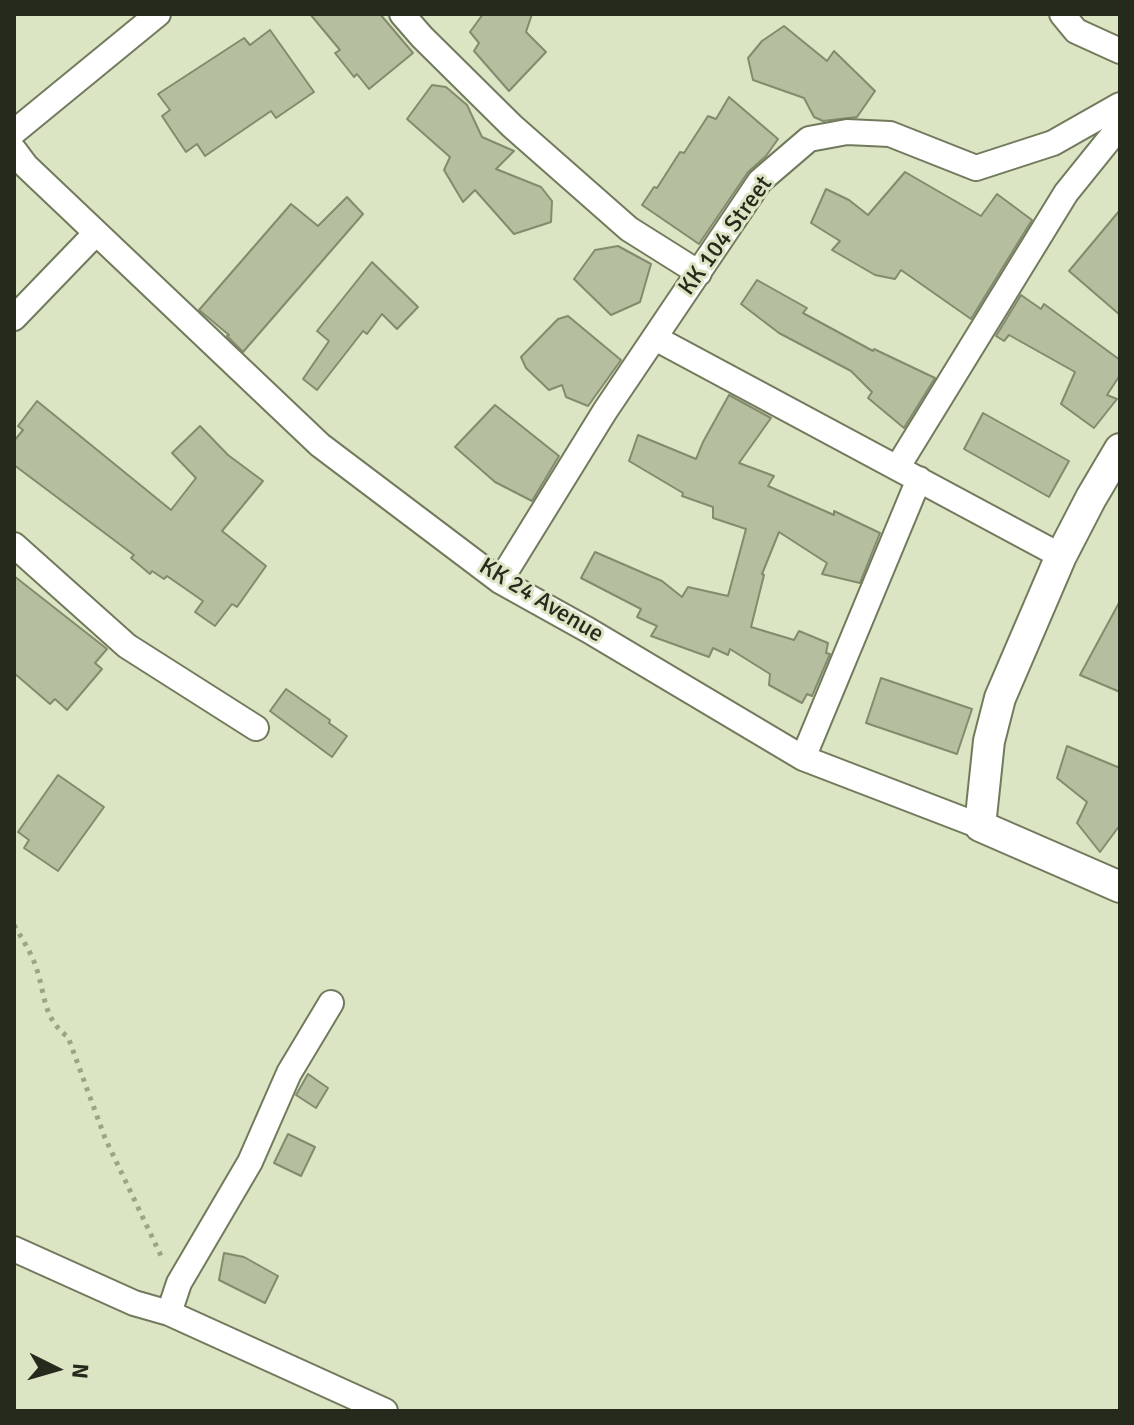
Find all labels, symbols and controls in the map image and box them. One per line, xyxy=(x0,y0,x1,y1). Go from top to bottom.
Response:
street label: KK 104 Street xyxy=(673,171,779,301)
street label: KK 24 Avenue xyxy=(474,553,608,649)
north arrow xyxy=(16,1329,96,1409)
text: N xyxy=(66,1362,95,1380)

